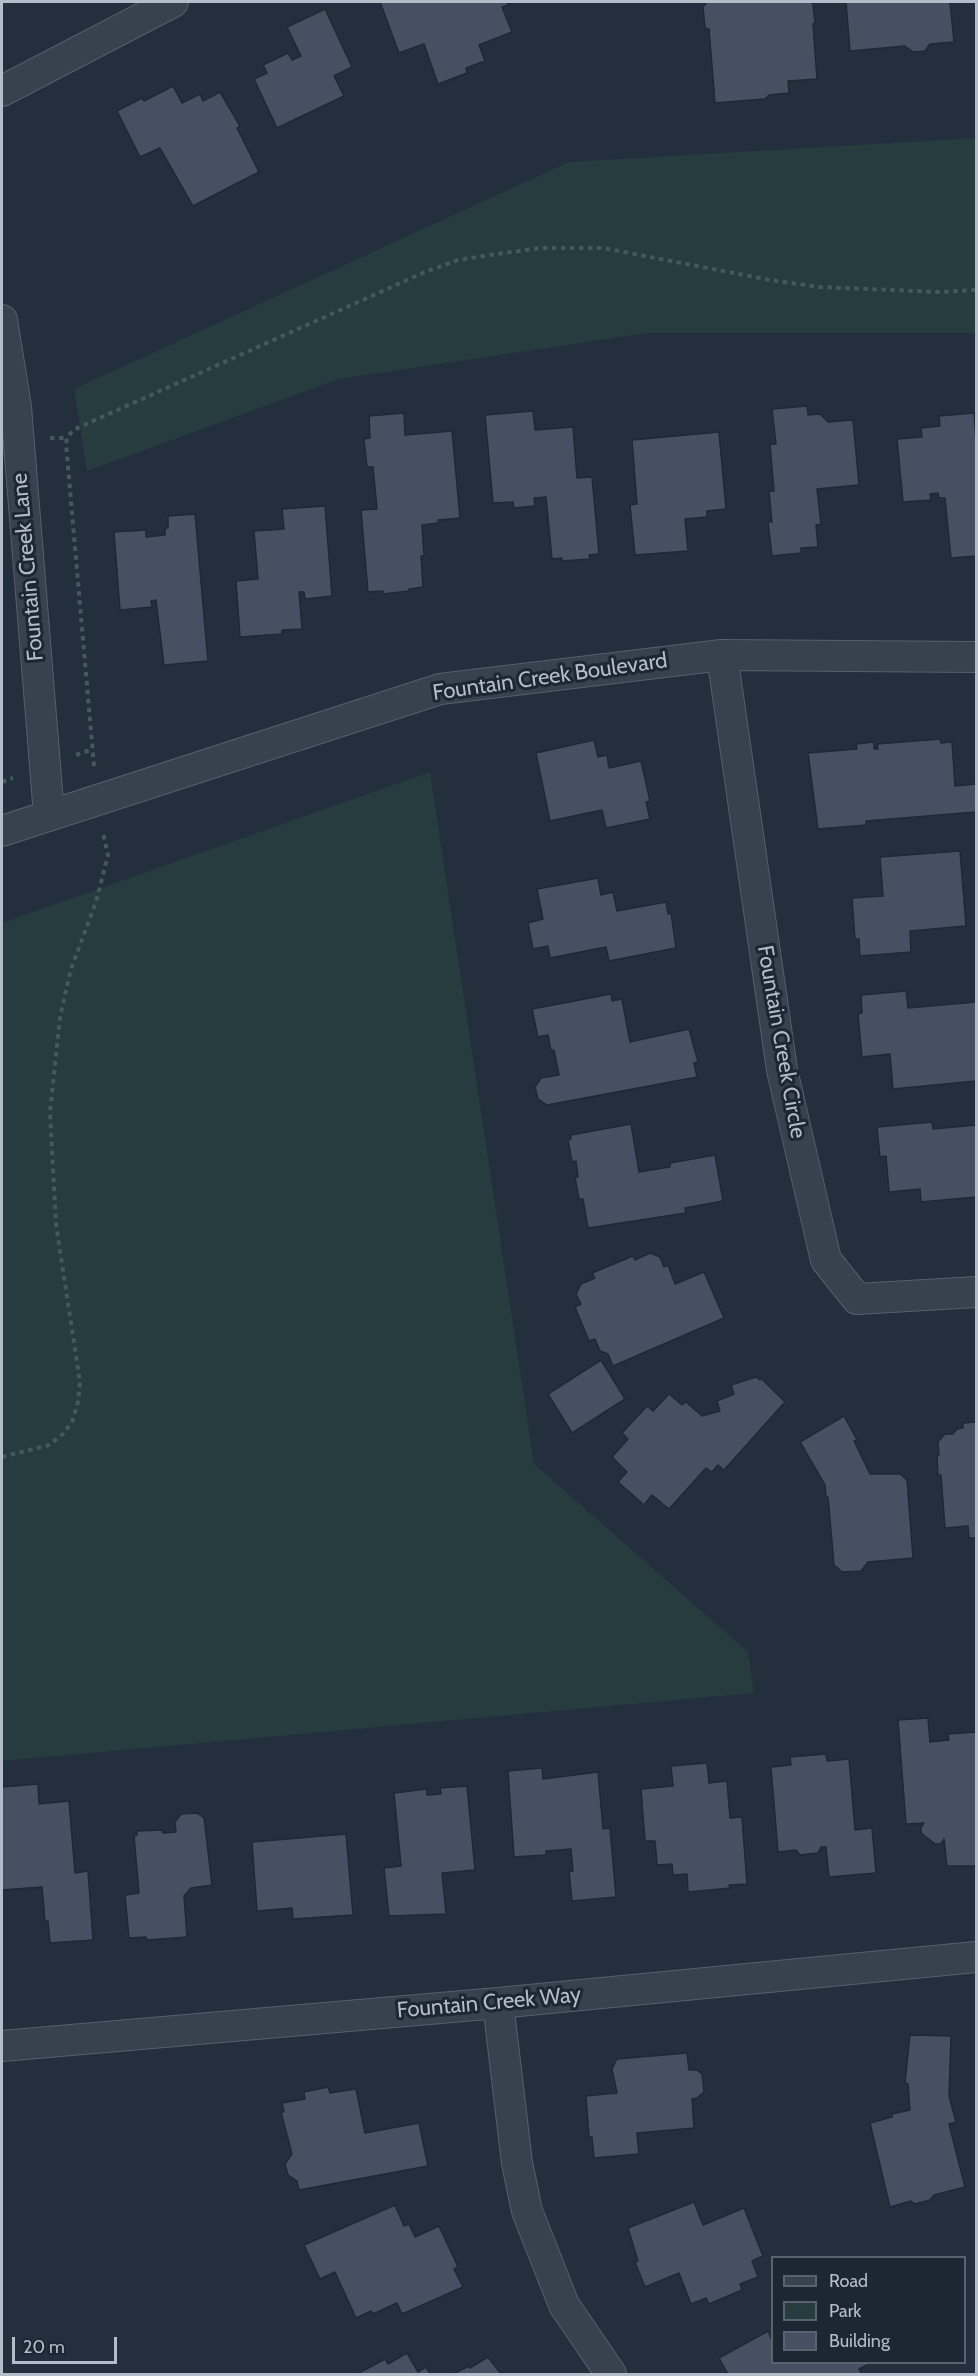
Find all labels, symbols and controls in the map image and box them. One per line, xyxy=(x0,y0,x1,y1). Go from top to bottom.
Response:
street label: Fountain Creek Lane xyxy=(7,472,49,662)
street label: Fountain Creek Boulevard xyxy=(431,647,669,707)
street label: Fountain Creek Circle xyxy=(751,943,811,1141)
street label: Fountain Creek Way xyxy=(396,1982,582,2024)
legend xyxy=(771,2256,966,2364)
text: Road xyxy=(829,2270,868,2292)
text: Park xyxy=(829,2300,861,2322)
scale bar xyxy=(15,2325,120,2363)
text: Building xyxy=(829,2330,890,2352)
text: 20 m xyxy=(23,2336,65,2358)

